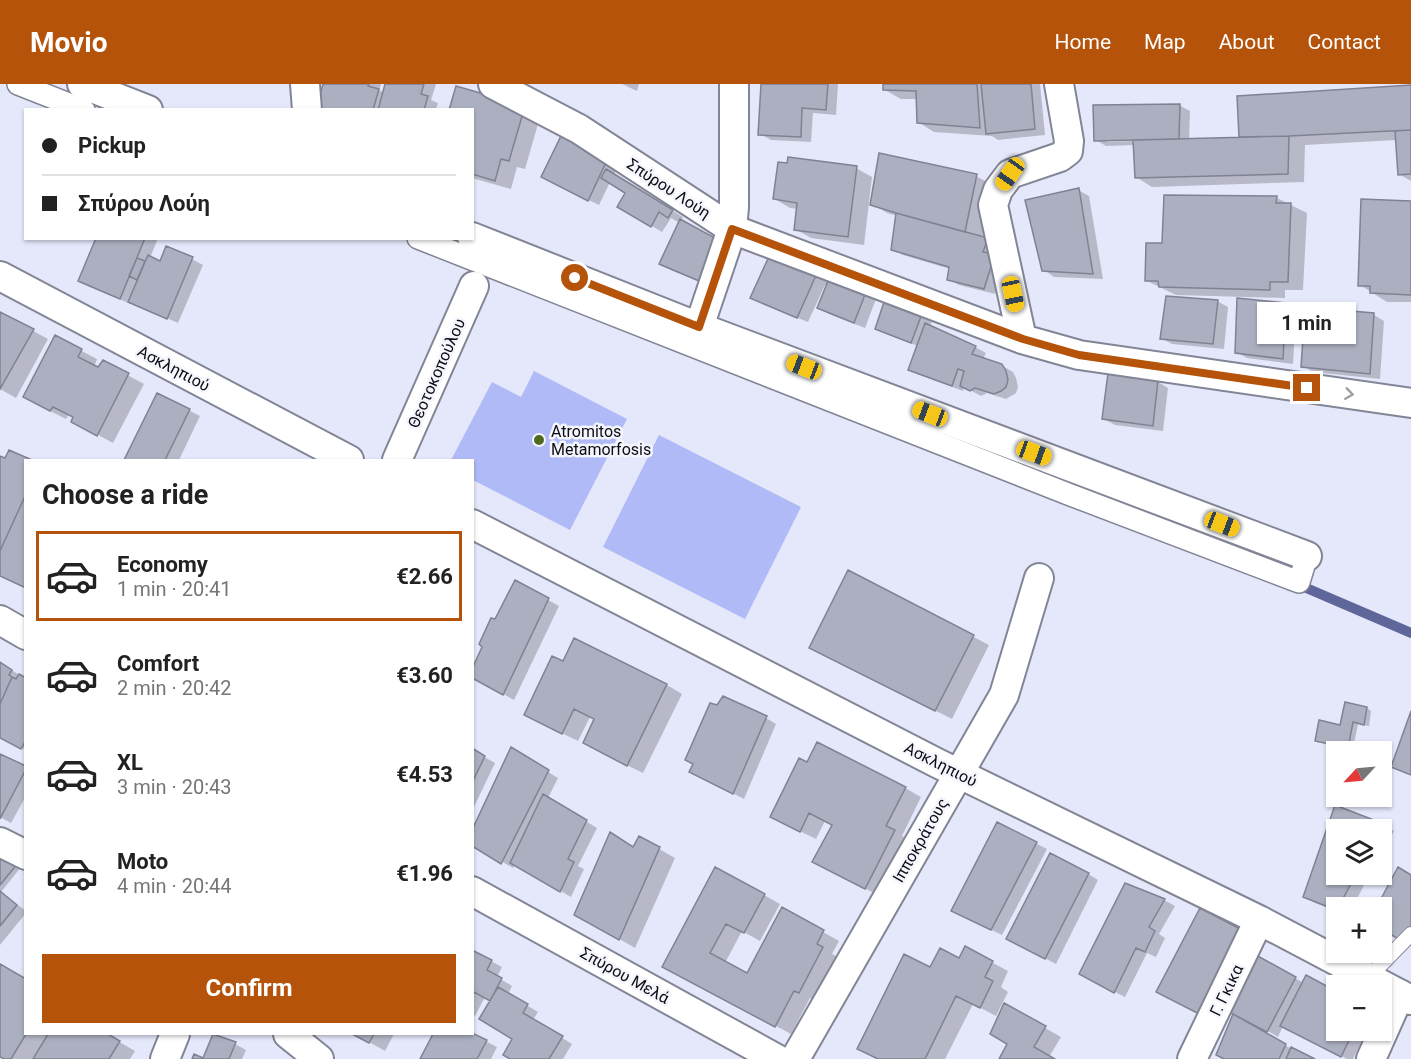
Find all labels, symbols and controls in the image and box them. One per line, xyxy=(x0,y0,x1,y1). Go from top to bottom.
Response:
text: Movio xyxy=(30,26,108,59)
text: Home xyxy=(1055,30,1111,54)
text: Map xyxy=(1144,30,1186,54)
text: About xyxy=(1219,30,1275,54)
text: Contact xyxy=(1308,30,1381,54)
text: Pickup xyxy=(78,133,146,158)
street label: Σπύρου Λούη xyxy=(623,154,714,222)
car xyxy=(992,154,1028,194)
text: Σπύρου Λούη xyxy=(78,191,210,216)
route start xyxy=(561,264,588,291)
car xyxy=(1000,275,1026,313)
callout: 1 min xyxy=(1258,301,1356,343)
text: 1 min xyxy=(1281,311,1332,335)
street label: Θεοτοκοπούλου xyxy=(404,315,469,431)
street label: Ασκληπιού xyxy=(134,342,213,395)
car xyxy=(784,352,824,382)
route end xyxy=(1293,374,1320,401)
one-way arrow xyxy=(1344,387,1354,399)
car xyxy=(910,399,950,429)
place label: Atromitos Metamorfosis xyxy=(551,422,651,459)
marker: Atromitos Metamorfosis xyxy=(532,433,546,447)
car xyxy=(1014,438,1054,468)
text: Choose a ride xyxy=(42,479,208,511)
car xyxy=(1202,509,1242,539)
icon: car xyxy=(45,549,99,603)
text: Economy xyxy=(117,552,208,577)
text: €2.66 xyxy=(396,564,453,589)
text: 1 min · 20:41 xyxy=(117,577,232,601)
icon: car xyxy=(45,648,99,702)
text: Comfort xyxy=(117,651,199,676)
text: €3.60 xyxy=(396,663,453,688)
text: 2 min · 20:42 xyxy=(117,676,232,700)
street label: Ασκληπιού xyxy=(901,738,980,791)
north arrow xyxy=(1326,741,1392,807)
map controls xyxy=(1326,741,1392,1041)
icon: car xyxy=(45,747,99,801)
text: XL xyxy=(117,750,143,775)
text: €4.53 xyxy=(396,762,453,787)
text: 3 min · 20:43 xyxy=(117,775,232,799)
street label: Ιπποκράτους xyxy=(889,795,952,886)
button: layers xyxy=(1326,819,1392,885)
icon: car xyxy=(45,846,99,900)
text: Moto xyxy=(117,849,168,874)
text: €1.96 xyxy=(396,861,453,886)
text: 4 min · 20:44 xyxy=(117,874,232,898)
button: + xyxy=(1326,897,1392,963)
street label: Σπύρου Μελά xyxy=(577,943,673,1008)
button: Confirm xyxy=(42,954,456,1023)
street label: Γ. Γκικα xyxy=(1206,961,1247,1019)
button: − xyxy=(1326,975,1392,1041)

